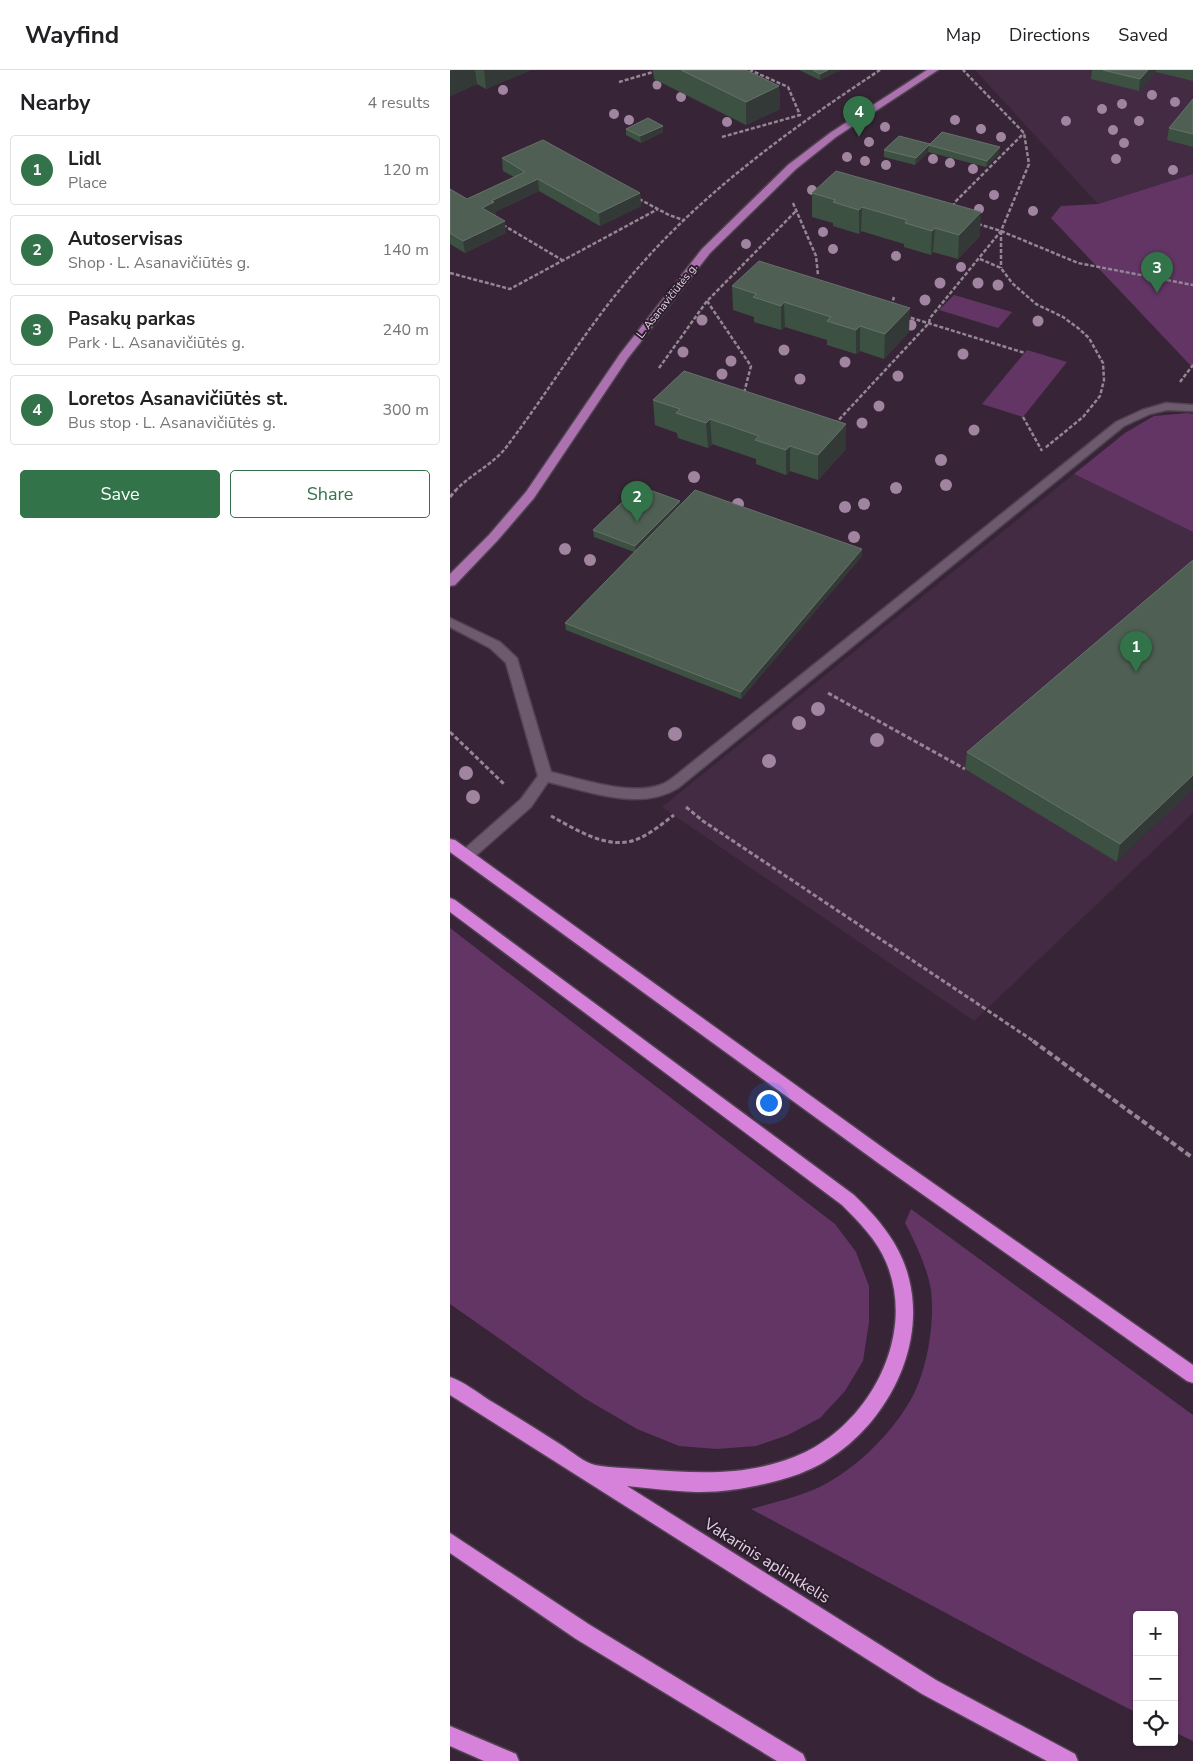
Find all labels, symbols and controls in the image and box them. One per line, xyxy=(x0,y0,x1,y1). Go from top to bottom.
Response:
text: Wayfind xyxy=(25,19,119,51)
text: Map xyxy=(946,23,981,47)
text: Directions xyxy=(1009,23,1090,47)
text: Saved xyxy=(1118,23,1168,47)
text: Nearby xyxy=(20,89,90,117)
text: 4 results xyxy=(368,92,430,114)
pin: 4 xyxy=(843,96,875,137)
text: Lidl xyxy=(68,146,101,172)
text: 1 xyxy=(32,159,42,181)
text: 120 m xyxy=(382,159,429,181)
text: Place xyxy=(68,172,107,194)
text: Autoservisas xyxy=(68,226,183,252)
text: 2 xyxy=(32,239,42,261)
text: 140 m xyxy=(382,239,429,261)
text: Shop · L. Asanavičiūtės g. xyxy=(68,252,250,274)
pin: 3 xyxy=(1141,252,1173,293)
street label: L. Asanavičiūtės g. xyxy=(633,260,701,342)
text: Pasakų parkas xyxy=(68,306,195,332)
text: 3 xyxy=(32,319,42,341)
text: 240 m xyxy=(382,319,429,341)
text: Park · L. Asanavičiūtės g. xyxy=(68,332,245,354)
text: Loretos Asanavičiūtės st. xyxy=(68,386,288,412)
text: 4 xyxy=(32,399,42,421)
text: 300 m xyxy=(382,399,429,421)
text: Bus stop · L. Asanavičiūtės g. xyxy=(68,412,276,434)
button: Save xyxy=(20,470,220,518)
button: Share xyxy=(230,470,430,518)
pin: 2 xyxy=(621,481,653,522)
pin: 1 xyxy=(1120,631,1152,672)
your location xyxy=(756,1090,782,1116)
street label: Vakarinis aplinkkelis xyxy=(699,1513,834,1609)
map controls xyxy=(1133,1611,1178,1746)
button: + xyxy=(1133,1611,1178,1656)
button: − xyxy=(1133,1656,1178,1701)
button: locate xyxy=(1133,1701,1178,1746)

